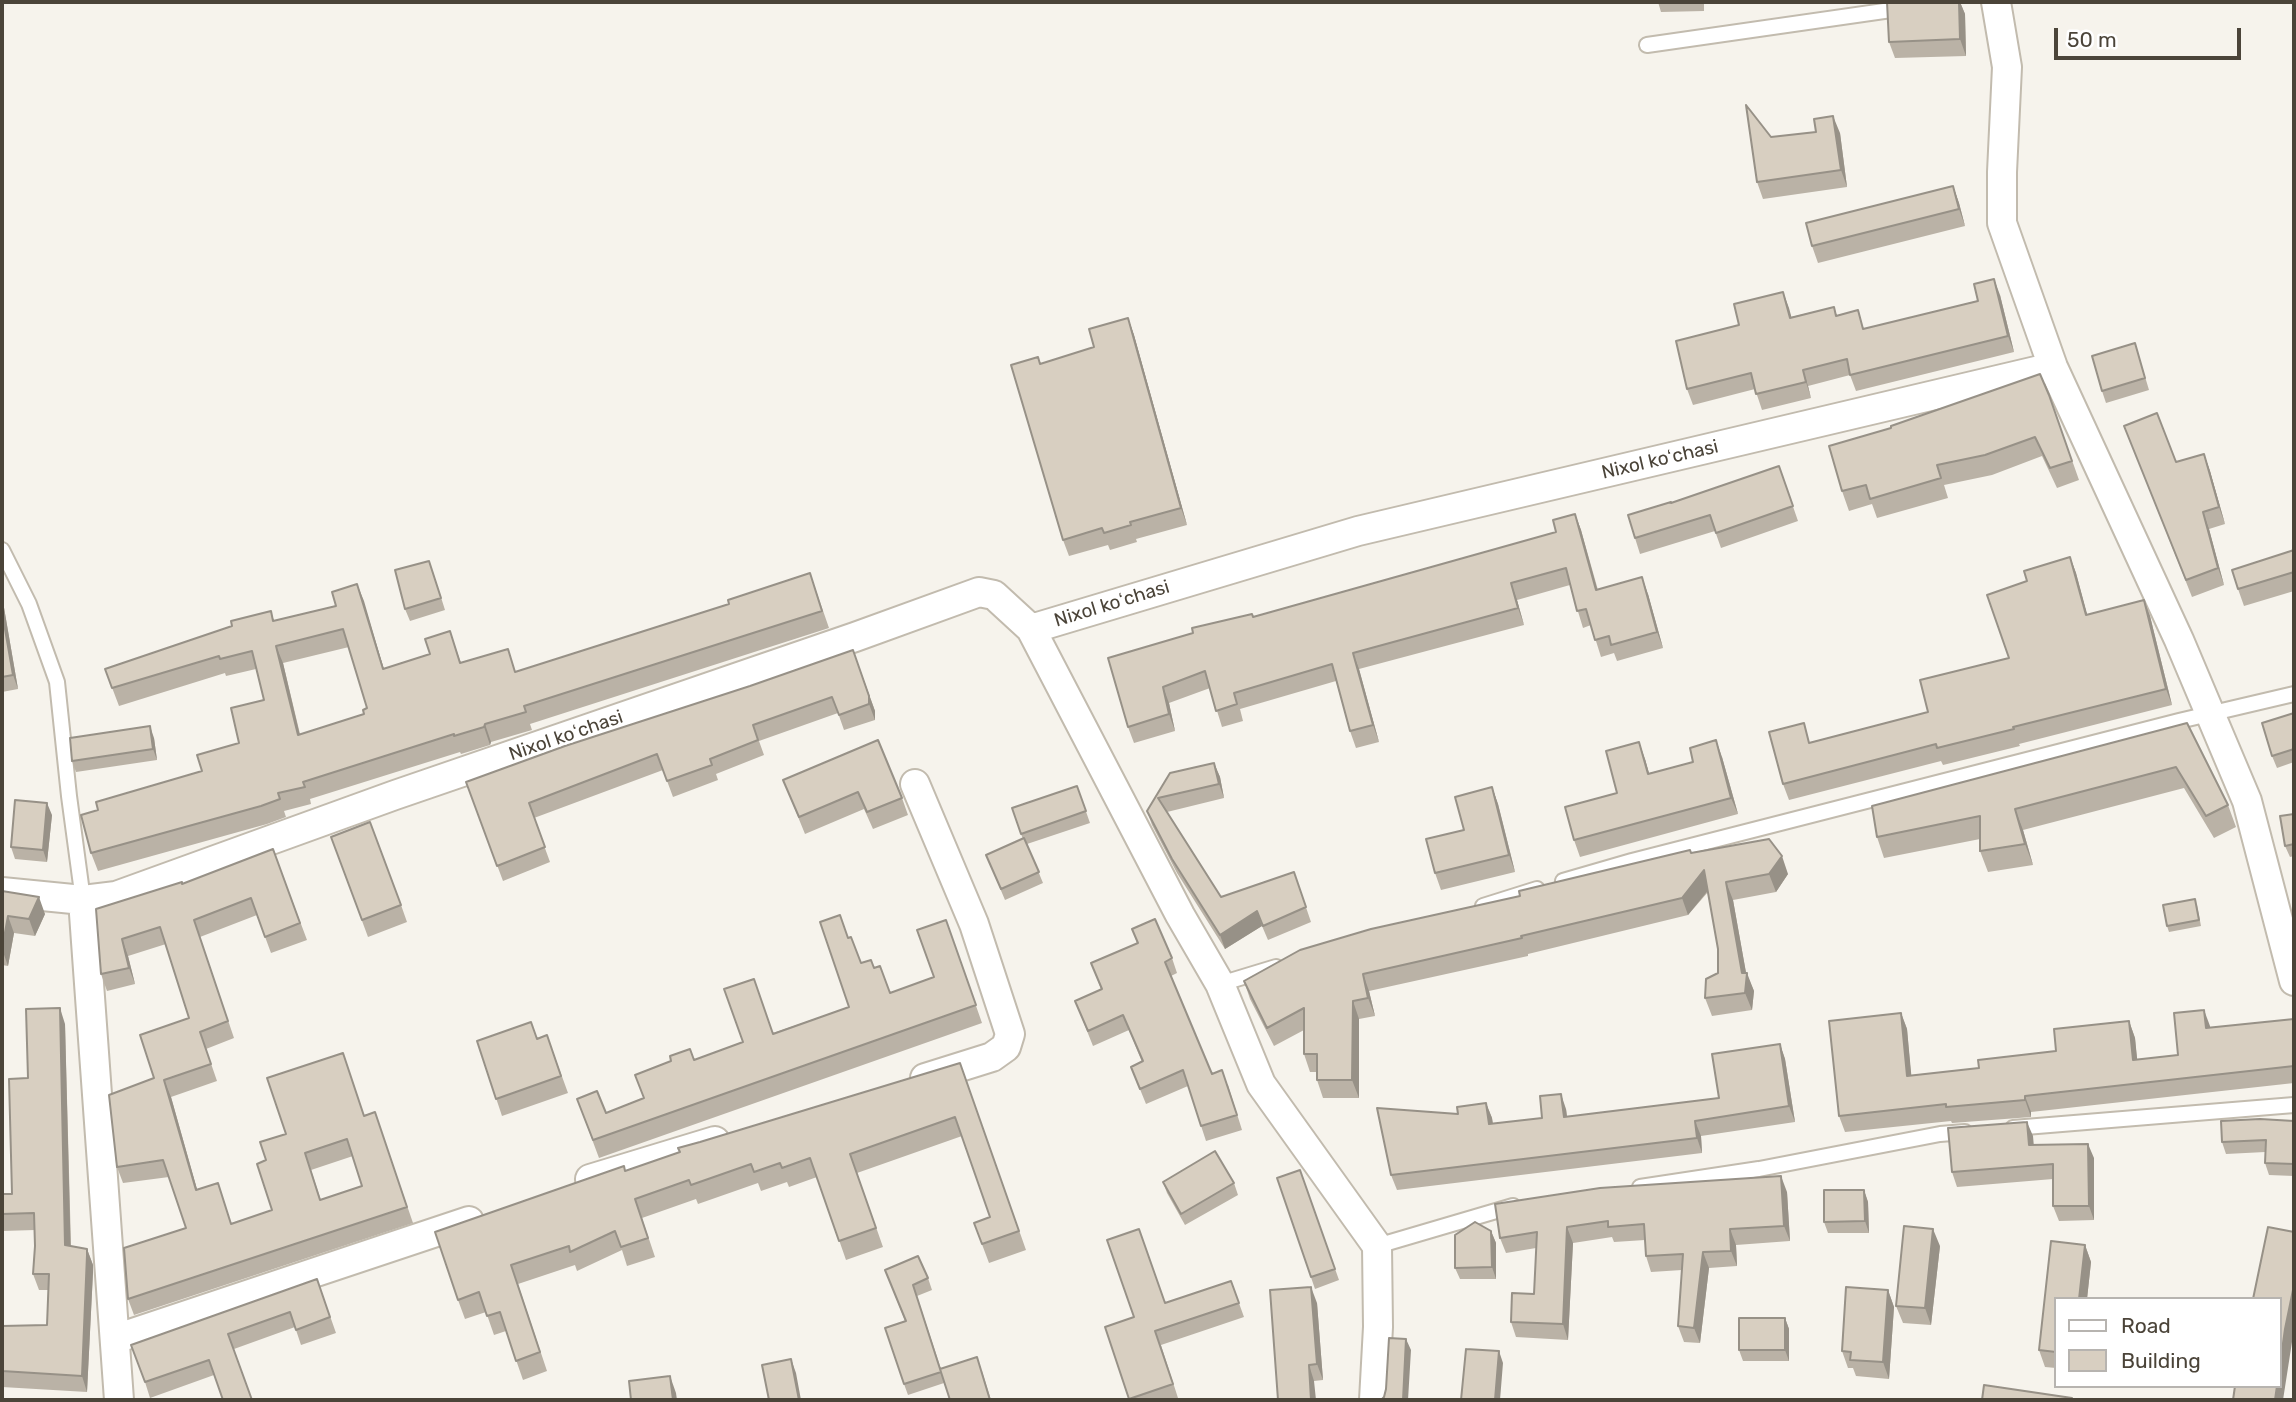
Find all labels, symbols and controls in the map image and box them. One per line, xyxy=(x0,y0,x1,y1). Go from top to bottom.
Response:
scale bar xyxy=(2058,14,2245,58)
text: 50 m xyxy=(2067,27,2117,52)
street label: Nixol koʻchasi xyxy=(1599,435,1721,485)
street label: Nixol koʻchasi xyxy=(1052,576,1172,632)
street label: Nixol koʻchasi xyxy=(506,706,626,766)
legend xyxy=(2054,1297,2282,1388)
text: Road xyxy=(2121,1313,2171,1338)
text: Building xyxy=(2121,1348,2201,1373)

